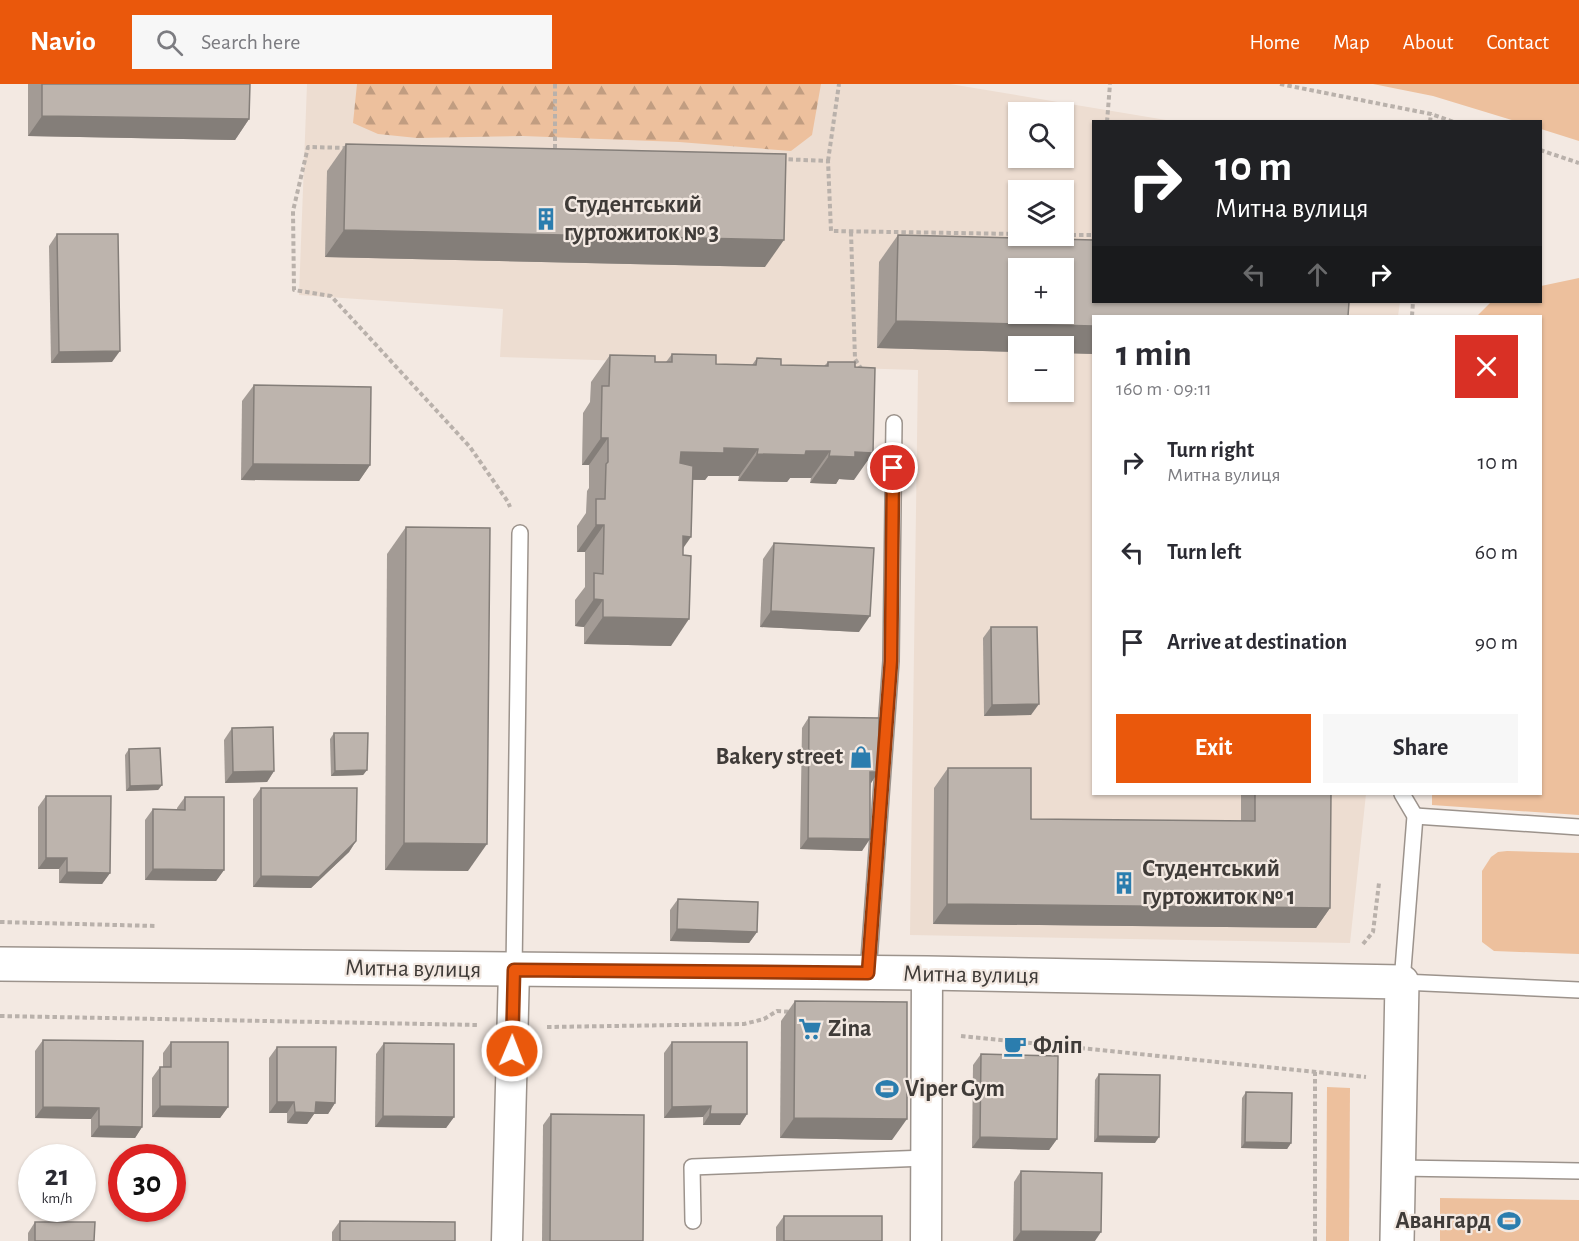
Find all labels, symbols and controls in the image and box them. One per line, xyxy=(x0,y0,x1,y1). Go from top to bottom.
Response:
search box xyxy=(132,15,552,69)
icon: search xyxy=(153,26,186,59)
text: Navio xyxy=(30,28,96,56)
text: Search here xyxy=(201,31,300,53)
text: Home xyxy=(1249,32,1300,53)
text: Map xyxy=(1333,32,1370,53)
text: About xyxy=(1403,32,1453,53)
text: Contact xyxy=(1486,32,1549,53)
map controls xyxy=(1008,102,1074,402)
button: search xyxy=(1008,102,1074,168)
icon: right xyxy=(1116,144,1194,222)
text: 10 m xyxy=(1215,146,1292,188)
button: layers xyxy=(1008,180,1074,246)
place label: Студентський гуртожиток № 3 xyxy=(564,193,719,245)
text: Митна вулиця xyxy=(1215,195,1369,222)
building icon: Студентський гуртожиток № 3 xyxy=(533,206,559,232)
button: + xyxy=(1008,258,1074,324)
icon: left xyxy=(1238,258,1271,291)
icon: ahead xyxy=(1301,258,1334,291)
icon: right xyxy=(1364,258,1397,291)
button: close xyxy=(1455,335,1518,398)
button: − xyxy=(1008,336,1074,402)
text: 1 min xyxy=(1116,336,1192,372)
text: 160 m · 09:11 xyxy=(1116,379,1212,399)
text: Turn right xyxy=(1167,439,1254,461)
pin xyxy=(867,442,918,493)
icon: right xyxy=(1116,446,1149,479)
icon: arrive xyxy=(876,451,909,484)
text: 10 m xyxy=(1478,451,1518,473)
text: Митна вулиця xyxy=(1167,465,1281,485)
icon: left xyxy=(1116,536,1149,569)
text: Turn left xyxy=(1167,541,1241,563)
text: 60 m xyxy=(1475,541,1518,563)
icon: arrive xyxy=(1116,626,1149,659)
text: Arrive at destination xyxy=(1167,631,1347,653)
text: 90 m xyxy=(1475,631,1518,653)
button: Exit xyxy=(1116,714,1311,783)
button: Share xyxy=(1323,714,1518,783)
shop icon: Bakery street xyxy=(848,744,874,770)
place label: Bakery street xyxy=(715,745,843,769)
place label: Студентський гуртожиток № 1 xyxy=(1142,857,1295,909)
building icon: Студентський гуртожиток № 1 xyxy=(1111,870,1137,896)
street label: Митна вулиця xyxy=(345,956,481,982)
street label: Митна вулиця xyxy=(903,962,1039,988)
supermarket icon: Zina xyxy=(797,1016,823,1042)
place label: Zina xyxy=(828,1017,872,1041)
position arrow xyxy=(480,1019,544,1083)
cafe icon: Фліп xyxy=(1002,1033,1028,1059)
place label: Фліп xyxy=(1033,1034,1083,1058)
sports icon: Viper Gym xyxy=(874,1076,900,1102)
place label: Viper Gym xyxy=(905,1077,1005,1101)
speed limit sign: 30 xyxy=(108,1144,186,1222)
text: 21 xyxy=(45,1161,69,1191)
text: km/h xyxy=(42,1191,72,1206)
sports icon: Авангард xyxy=(1496,1208,1522,1234)
place label: Авангард xyxy=(1395,1209,1491,1233)

